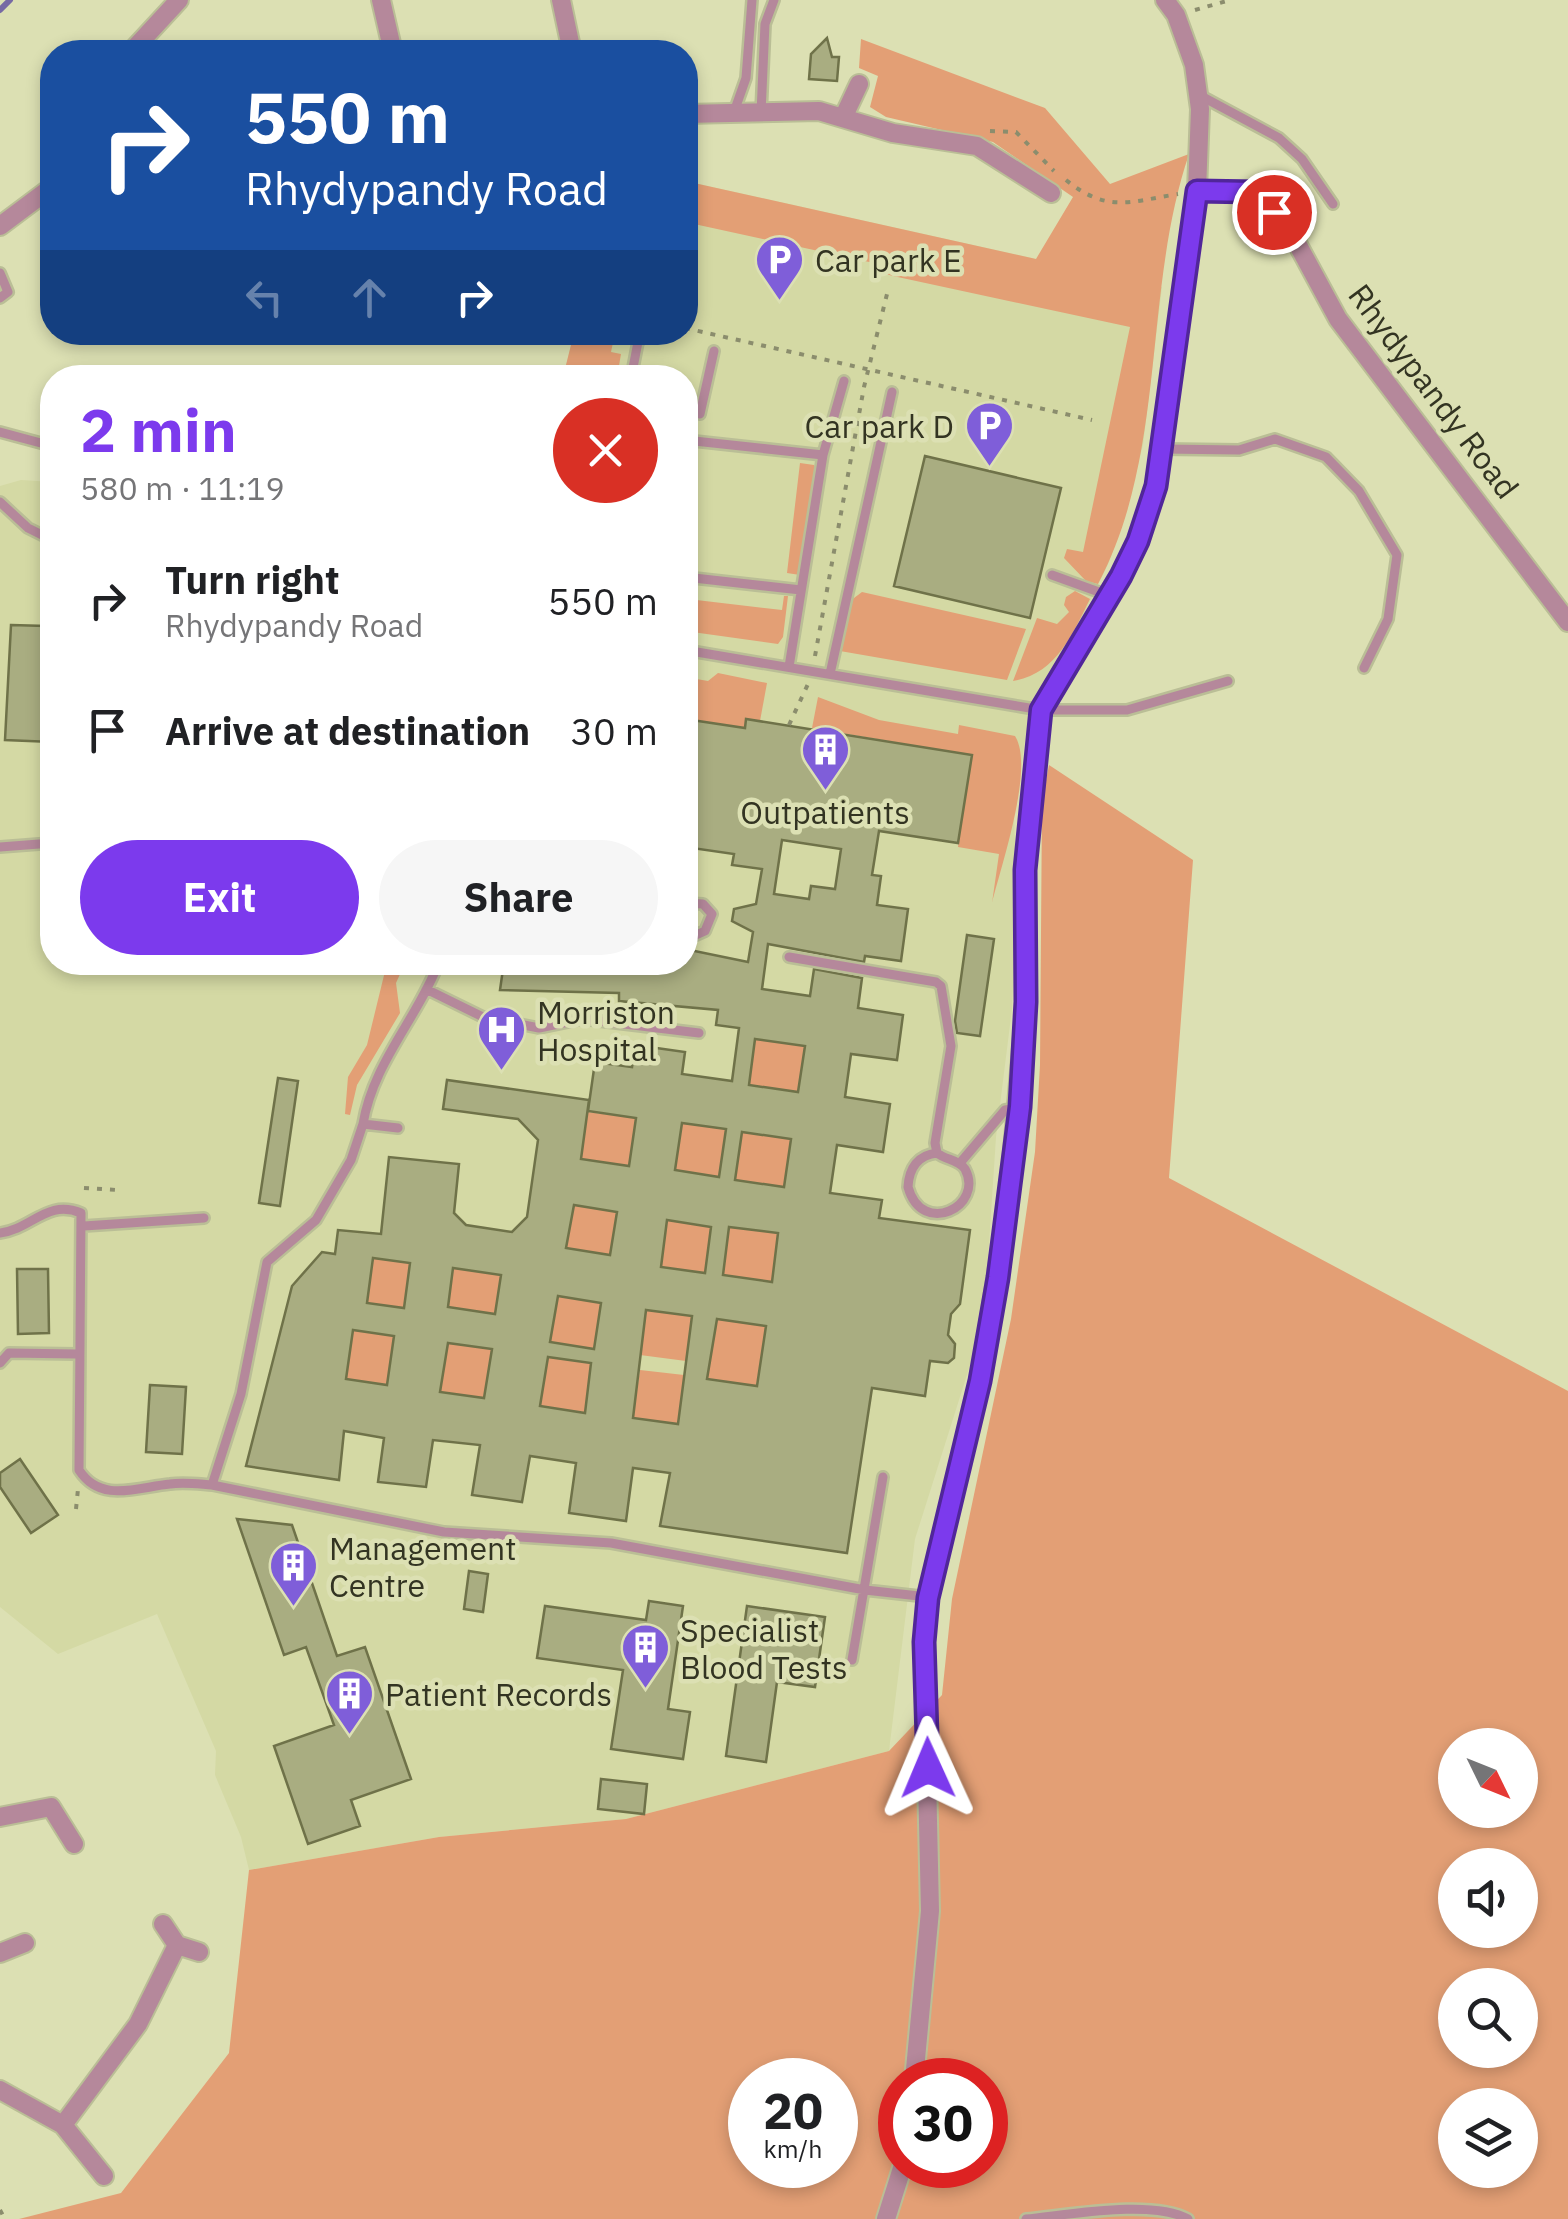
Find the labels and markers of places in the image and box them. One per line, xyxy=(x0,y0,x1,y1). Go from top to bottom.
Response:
pin xyxy=(1232,170,1317,255)
parking icon: Car park E xyxy=(754,234,806,302)
place label: Car park E xyxy=(815,239,962,281)
parking icon: Car park D xyxy=(963,400,1015,468)
place label: Car park D xyxy=(804,405,954,447)
building icon: Outpatients xyxy=(799,724,851,792)
place label: Outpatients xyxy=(740,791,910,833)
place label: Morriston Hospital xyxy=(537,991,675,1070)
hospital icon: Morriston Hospital xyxy=(476,1004,528,1072)
place label: Management Centre xyxy=(329,1527,517,1606)
building icon: Management Centre xyxy=(268,1540,320,1608)
place label: Specialist Blood Tests xyxy=(680,1609,848,1688)
building icon: Specialist Blood Tests xyxy=(619,1622,671,1690)
building icon: Patient Records xyxy=(324,1668,376,1736)
place label: Patient Records xyxy=(385,1673,612,1715)

